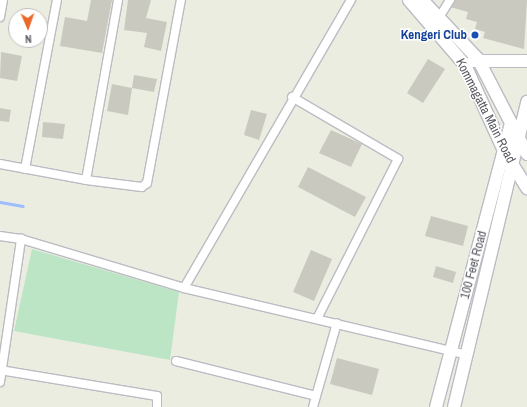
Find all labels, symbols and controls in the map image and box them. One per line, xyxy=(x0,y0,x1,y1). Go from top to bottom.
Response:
north arrow xyxy=(8,8,48,48)
place label: Kengeri Club xyxy=(401,27,467,43)
marker: Kengeri Club xyxy=(470,30,480,40)
text: N xyxy=(25,32,32,46)
street label: Kommagatta Main Road xyxy=(452,56,518,166)
street label: 100 Feet Road xyxy=(457,229,491,301)

